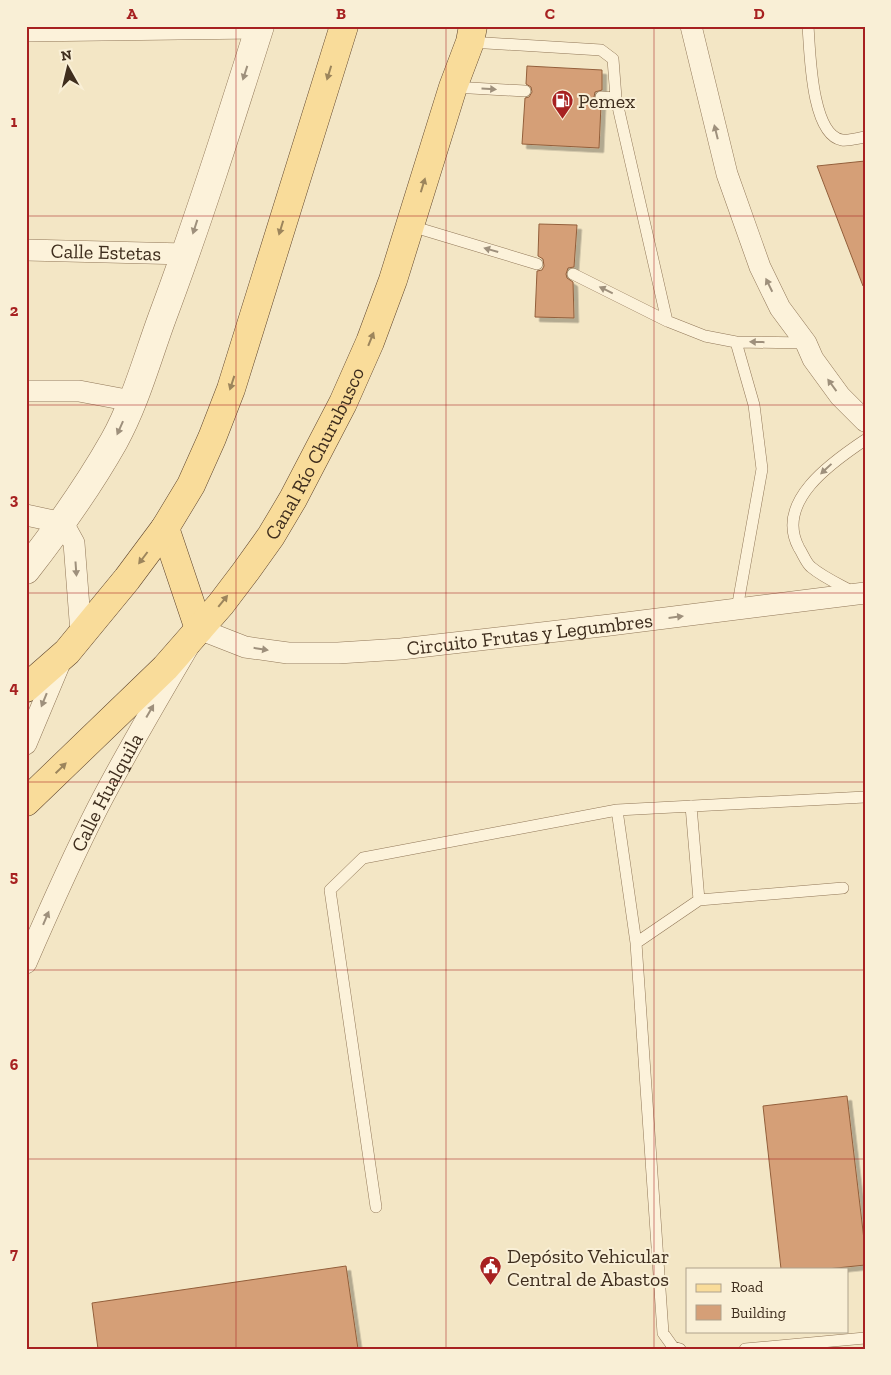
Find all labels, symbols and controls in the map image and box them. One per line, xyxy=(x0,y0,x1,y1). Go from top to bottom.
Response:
text: A xyxy=(127,4,138,23)
text: B xyxy=(336,4,346,23)
text: C xyxy=(545,4,555,23)
text: D xyxy=(753,4,765,23)
north arrow xyxy=(42,42,92,92)
text: N xyxy=(60,46,73,65)
one-way arrow xyxy=(241,65,248,80)
one-way arrow xyxy=(325,65,333,80)
one-way arrow xyxy=(481,86,497,94)
fuel station icon: Pemex xyxy=(550,89,574,120)
place label: Pemex xyxy=(578,89,635,113)
text: 1 xyxy=(11,112,18,131)
one-way arrow xyxy=(712,124,720,139)
one-way arrow xyxy=(420,177,428,192)
one-way arrow xyxy=(190,220,198,235)
one-way arrow xyxy=(277,221,285,236)
street label: Calle Estetas xyxy=(50,239,161,265)
one-way arrow xyxy=(483,245,498,253)
one-way arrow xyxy=(765,278,773,292)
one-way arrow xyxy=(598,286,613,295)
text: 2 xyxy=(10,301,19,320)
one-way arrow xyxy=(367,331,375,346)
one-way arrow xyxy=(749,338,765,346)
street label: Canal Río Churubusco xyxy=(260,363,369,544)
one-way arrow xyxy=(228,376,236,391)
one-way arrow xyxy=(827,378,837,392)
one-way arrow xyxy=(115,421,123,435)
one-way arrow xyxy=(820,463,832,475)
text: 3 xyxy=(10,490,19,509)
one-way arrow xyxy=(138,551,148,565)
one-way arrow xyxy=(72,561,80,577)
one-way arrow xyxy=(217,595,228,608)
street label: Circuito Frutas y Legumbres xyxy=(405,608,654,660)
one-way arrow xyxy=(668,612,684,620)
one-way arrow xyxy=(254,646,270,654)
text: 4 xyxy=(9,678,19,697)
one-way arrow xyxy=(40,693,48,708)
one-way arrow xyxy=(146,704,155,717)
street label: Calle Hualquila xyxy=(66,728,148,855)
one-way arrow xyxy=(55,762,67,774)
text: 5 xyxy=(10,867,18,886)
one-way arrow xyxy=(42,911,50,925)
text: 6 xyxy=(10,1055,19,1074)
text: 7 xyxy=(10,1244,18,1263)
place label: Depósito Vehicular Central de Abastos xyxy=(507,1244,669,1291)
public building icon: Depósito Vehicular Central de Abastos xyxy=(479,1255,503,1286)
legend xyxy=(686,1268,848,1332)
text: Road xyxy=(731,1278,764,1296)
text: Building xyxy=(731,1304,786,1322)

